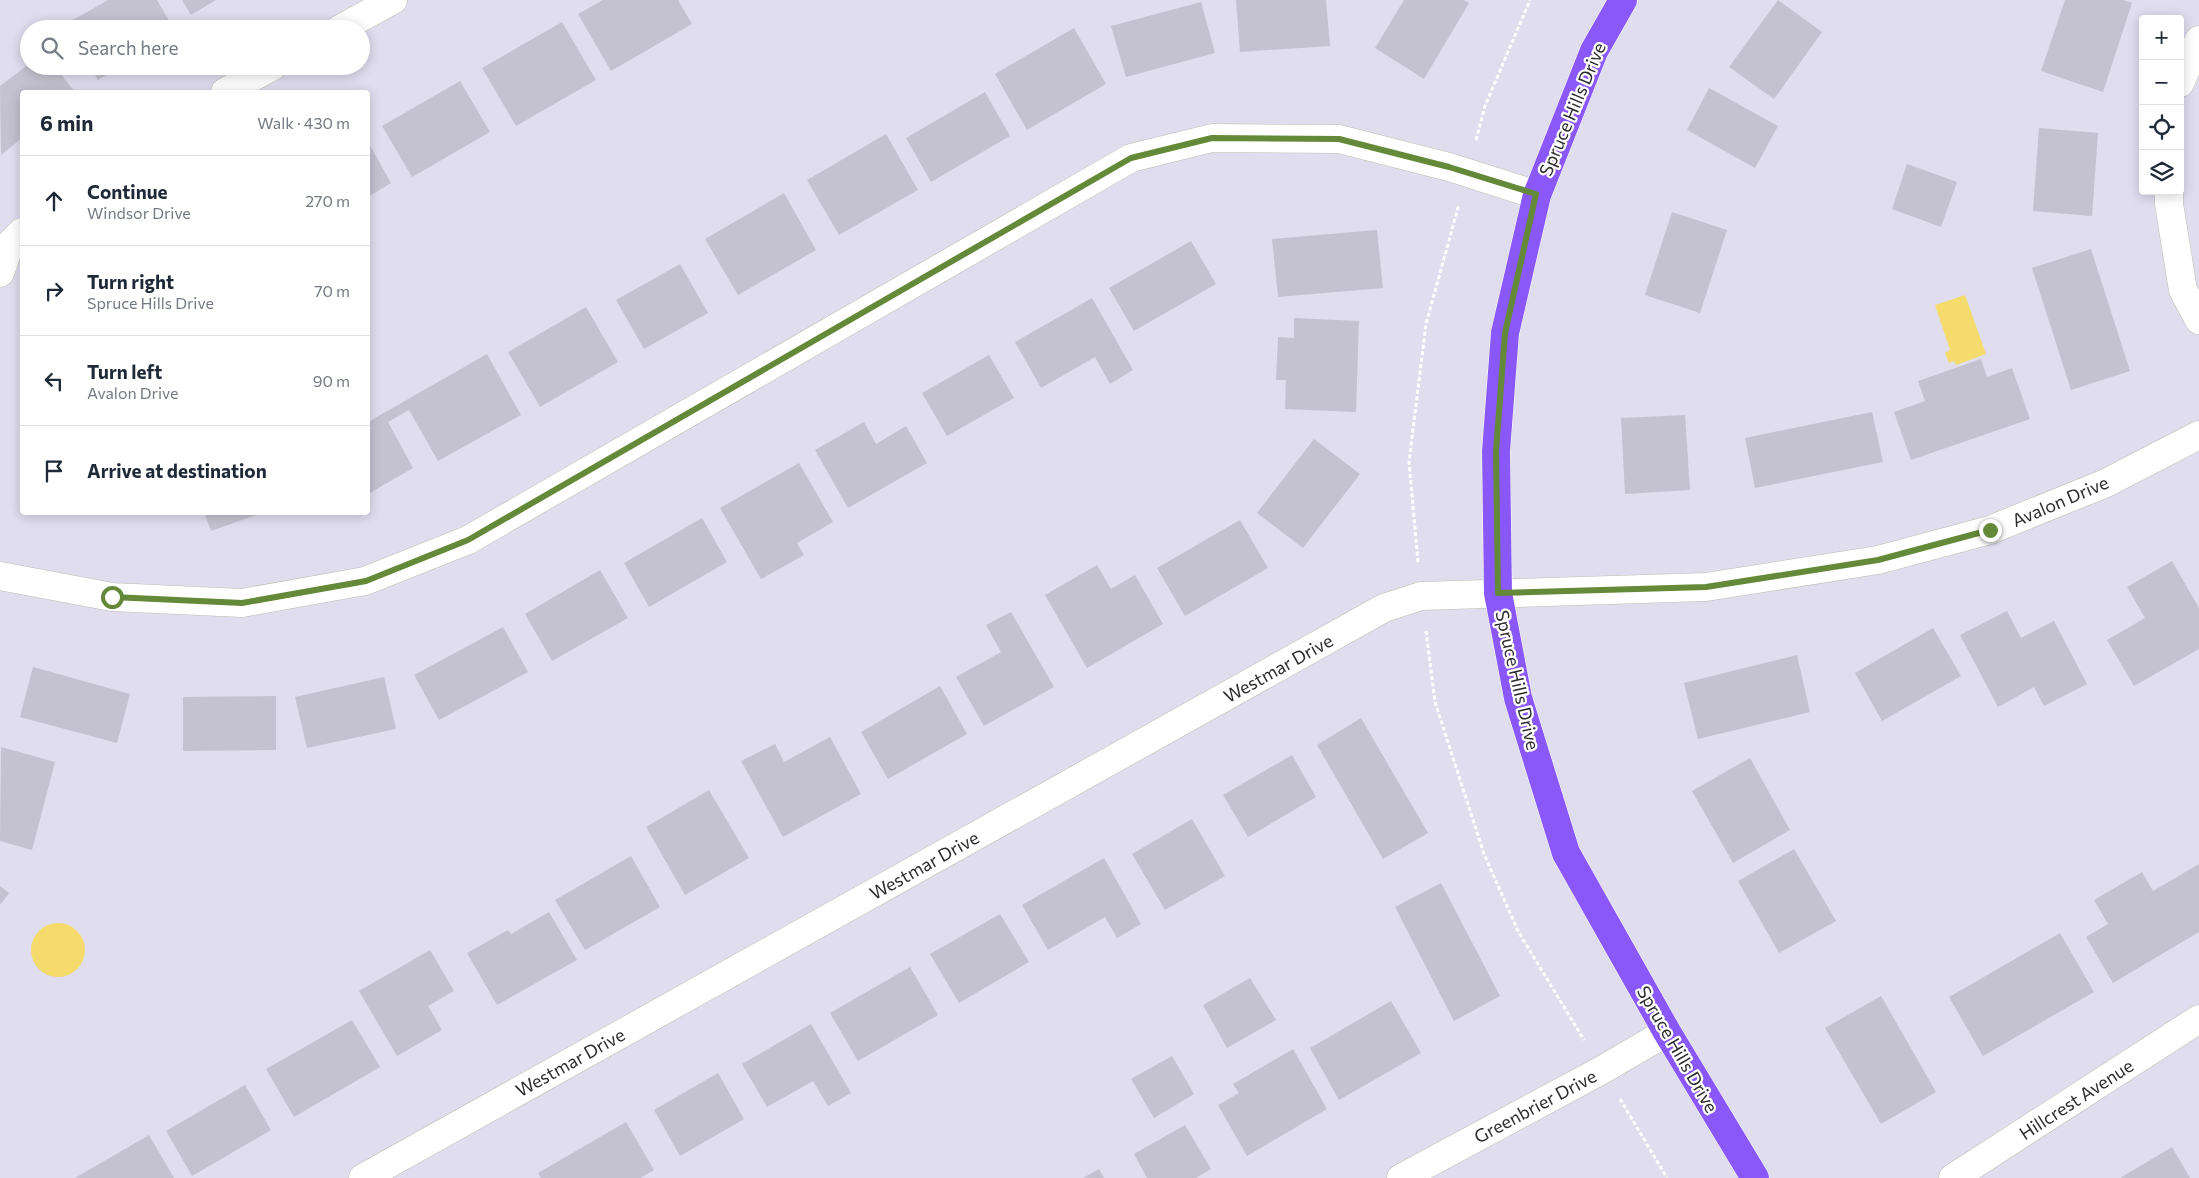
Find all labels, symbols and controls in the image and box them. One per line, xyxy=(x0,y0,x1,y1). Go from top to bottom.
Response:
map controls xyxy=(2139,15,2184,195)
button: + xyxy=(2139,15,2184,60)
search box xyxy=(20,20,370,75)
icon: search xyxy=(38,34,66,62)
text: Search here xyxy=(78,36,178,59)
street label: Spruce Hills Drive xyxy=(1534,39,1610,179)
button: − xyxy=(2139,60,2184,105)
button: locate xyxy=(2139,105,2184,150)
text: 6 min xyxy=(40,110,93,135)
text: Walk · 430 m xyxy=(257,113,350,132)
button: layers xyxy=(2139,150,2184,195)
text: Continue xyxy=(87,180,167,203)
icon: ahead xyxy=(40,187,68,215)
text: 270 m xyxy=(305,191,350,210)
text: Windsor Drive xyxy=(87,203,191,222)
text: Turn right xyxy=(87,270,174,293)
icon: right xyxy=(40,277,68,305)
text: 70 m xyxy=(314,281,350,300)
text: Spruce Hills Drive xyxy=(87,293,214,312)
text: Turn left xyxy=(87,360,162,383)
icon: left xyxy=(40,367,68,395)
text: 90 m xyxy=(313,371,350,390)
text: Avalon Drive xyxy=(87,383,178,402)
icon: arrive xyxy=(40,457,68,485)
text: Arrive at destination xyxy=(87,459,267,482)
street label: Avalon Drive xyxy=(2008,471,2112,531)
route end xyxy=(1979,519,2002,542)
route start xyxy=(101,586,124,609)
street label: Spruce Hills Drive xyxy=(1491,608,1545,752)
street label: Westmar Drive xyxy=(1220,629,1336,707)
street label: Westmar Drive xyxy=(866,826,982,904)
street label: Spruce Hills Drive xyxy=(1633,982,1723,1116)
street label: Westmar Drive xyxy=(512,1023,628,1101)
street label: Hillcrest Avenue xyxy=(2015,1054,2137,1144)
street label: Greenbrier Drive xyxy=(1470,1064,1600,1148)

